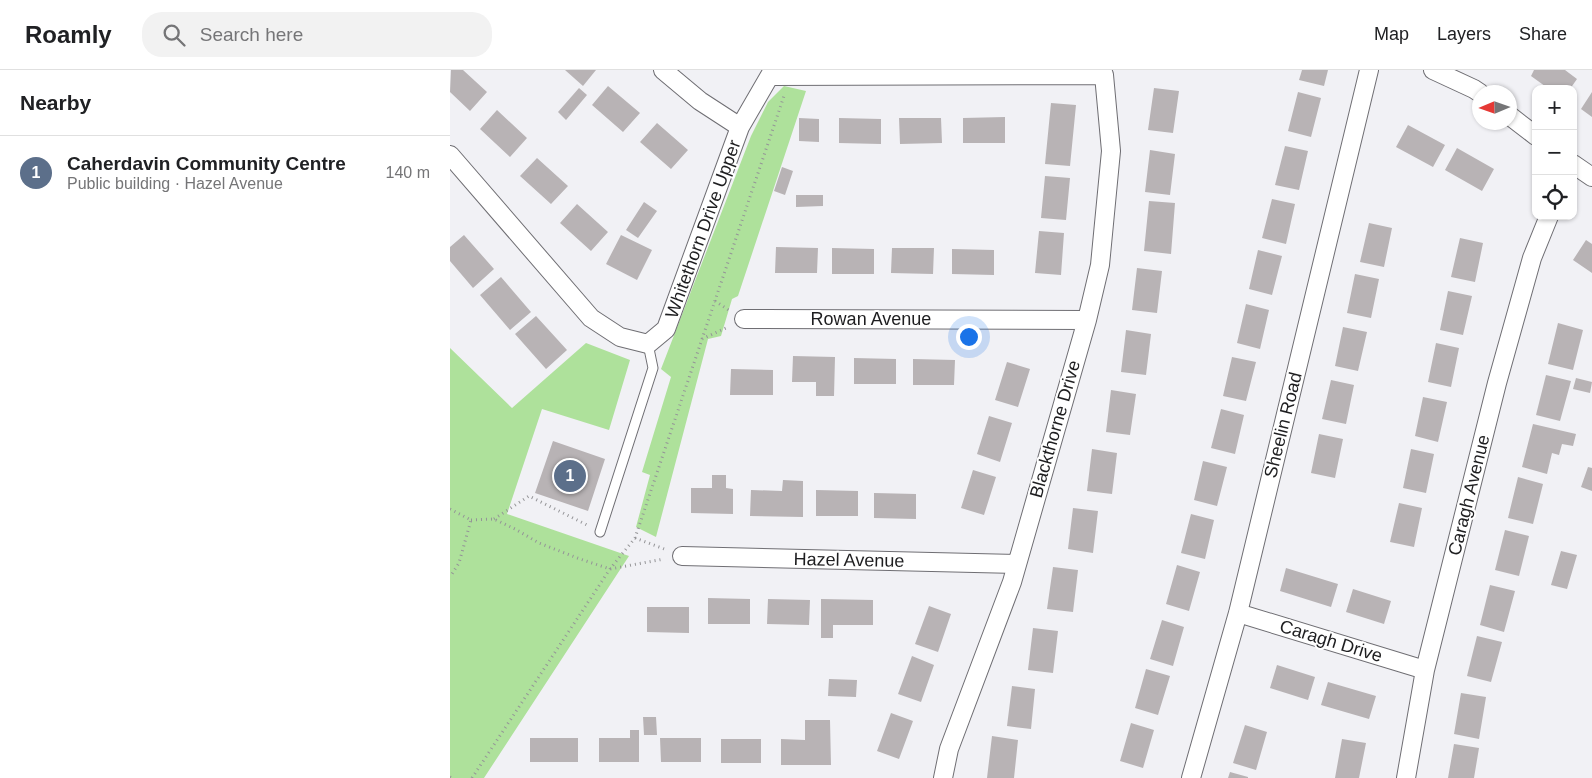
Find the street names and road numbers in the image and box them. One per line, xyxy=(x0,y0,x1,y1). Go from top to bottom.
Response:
street label: Whitethorn Drive Upper xyxy=(661,137,745,321)
street label: Rowan Avenue xyxy=(811,309,931,329)
street label: Blackthorne Drive xyxy=(1026,358,1084,500)
street label: Sheelin Road xyxy=(1260,370,1306,480)
street label: Caragh Avenue xyxy=(1444,433,1494,557)
street label: Hazel Avenue xyxy=(793,549,905,571)
street label: Caragh Drive xyxy=(1277,616,1385,666)

